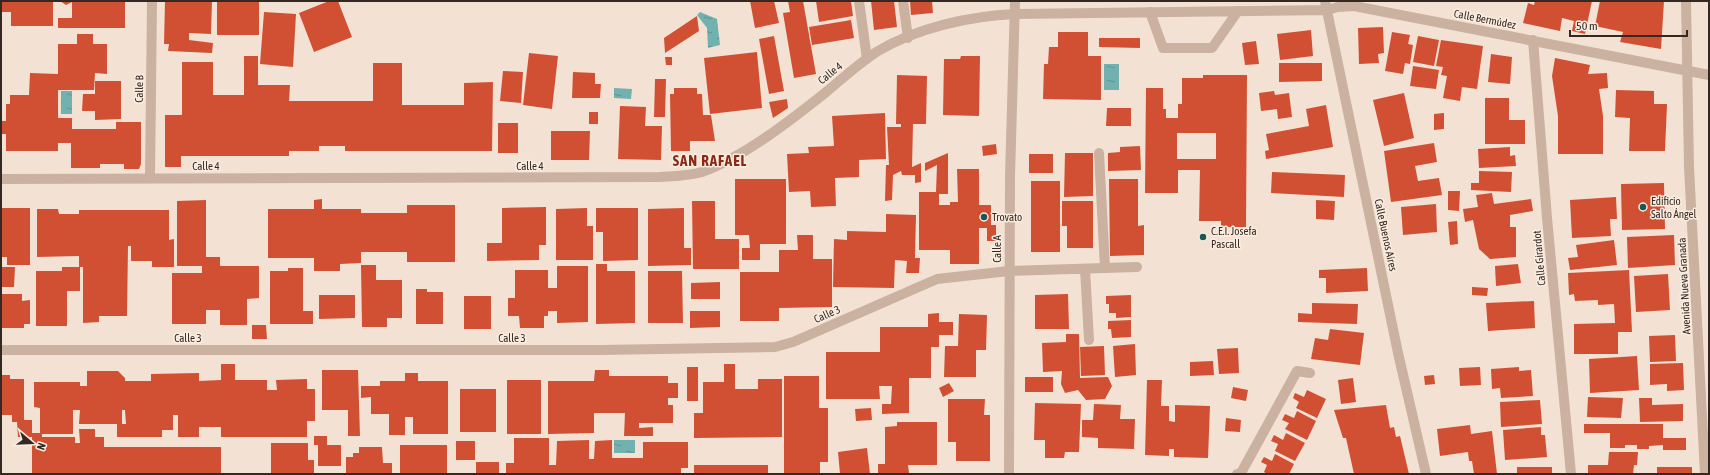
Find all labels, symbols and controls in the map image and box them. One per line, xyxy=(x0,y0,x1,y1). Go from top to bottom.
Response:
street label: Calle Bermúdez xyxy=(1453,7,1517,31)
scale bar xyxy=(1570,12,1687,38)
text: 50 m xyxy=(1576,19,1598,33)
street label: Calle 4 xyxy=(816,60,844,86)
street label: Calle B xyxy=(133,74,145,103)
district label: SAN RAFAEL xyxy=(673,152,747,169)
street label: Calle 4 xyxy=(192,160,220,172)
street label: Calle 4 xyxy=(516,160,544,172)
place label: Edificio Salto Ángel xyxy=(1651,195,1697,220)
street label: Calle Buenos Aires xyxy=(1372,198,1400,272)
marker: Edificio Salto Ángel xyxy=(1638,202,1648,212)
place label: Trovato xyxy=(992,211,1022,223)
marker: Trovato xyxy=(979,212,989,222)
place label: C.E.I. Josefa Pascall xyxy=(1211,225,1257,250)
street label: Calle Girardot xyxy=(1531,230,1547,286)
marker: C.E.I. Josefa Pascall xyxy=(1198,232,1208,242)
street label: Calle A xyxy=(991,235,1003,263)
street label: Avenida Nueva Granada xyxy=(1675,237,1693,335)
street label: Calle 3 xyxy=(812,303,842,325)
street label: Calle 3 xyxy=(174,332,202,344)
street label: Calle 3 xyxy=(498,332,526,344)
north arrow xyxy=(12,423,52,463)
text: N xyxy=(35,441,48,451)

